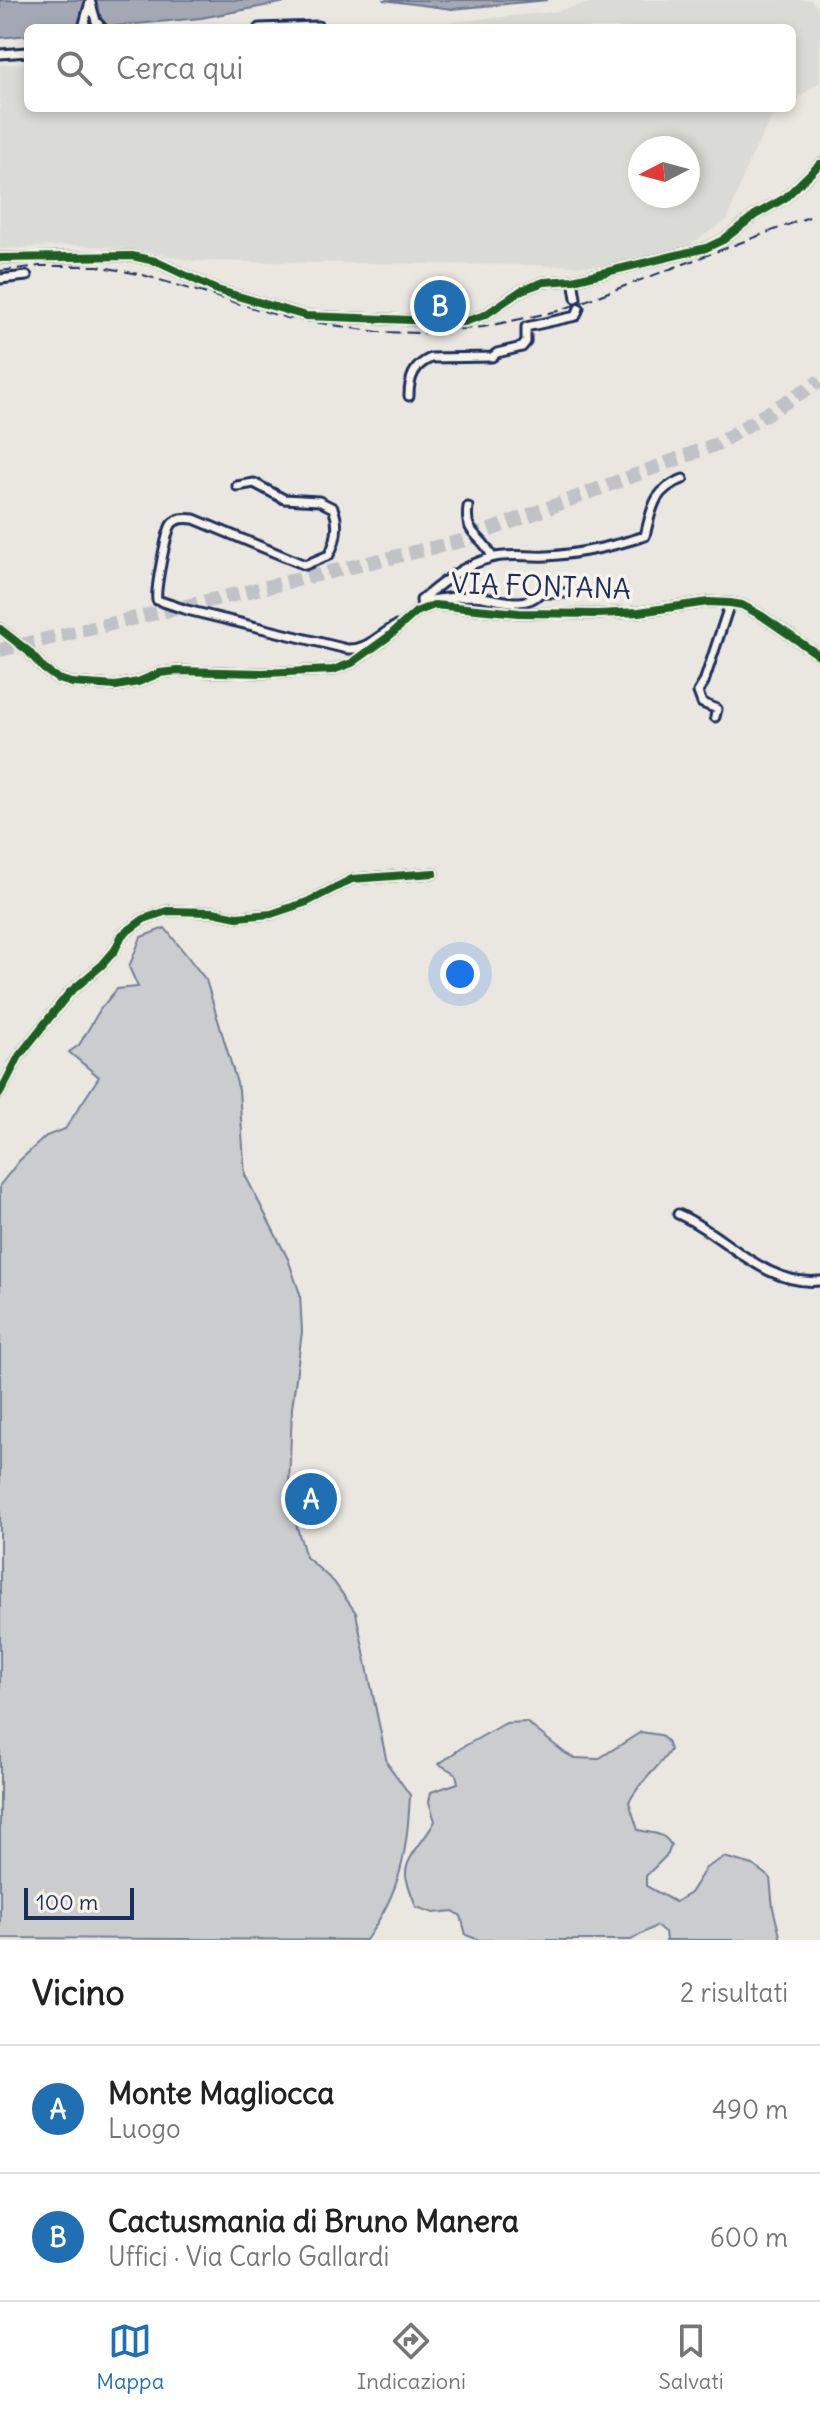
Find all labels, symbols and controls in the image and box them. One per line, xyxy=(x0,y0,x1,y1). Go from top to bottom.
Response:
search box xyxy=(24,24,796,112)
icon: search xyxy=(52,46,96,90)
text: Cerca qui xyxy=(116,49,243,87)
north arrow xyxy=(628,136,700,208)
pin: B xyxy=(414,276,466,336)
street label: VIA FONTANA xyxy=(451,565,631,607)
your location xyxy=(440,954,480,994)
pin: A xyxy=(285,1469,337,1529)
scale bar xyxy=(24,1884,134,1920)
text: 100 m xyxy=(36,1888,98,1916)
text: Vicino xyxy=(32,1971,125,2014)
text: 2 risultati xyxy=(680,1976,788,2009)
text: Monte Magliocca xyxy=(108,2074,334,2112)
text: A xyxy=(50,2093,66,2126)
text: 490 m xyxy=(712,2093,788,2126)
text: Luogo xyxy=(108,2112,181,2145)
text: Cactusmania di Bruno Manera xyxy=(108,2202,519,2240)
text: B xyxy=(49,2221,67,2254)
text: 600 m xyxy=(710,2221,788,2254)
text: Uffici · Via Carlo Gallardi xyxy=(108,2240,389,2273)
tab: Mappa xyxy=(96,2319,164,2395)
tab: Indicazioni xyxy=(357,2319,466,2395)
tab: Salvati xyxy=(659,2319,724,2395)

